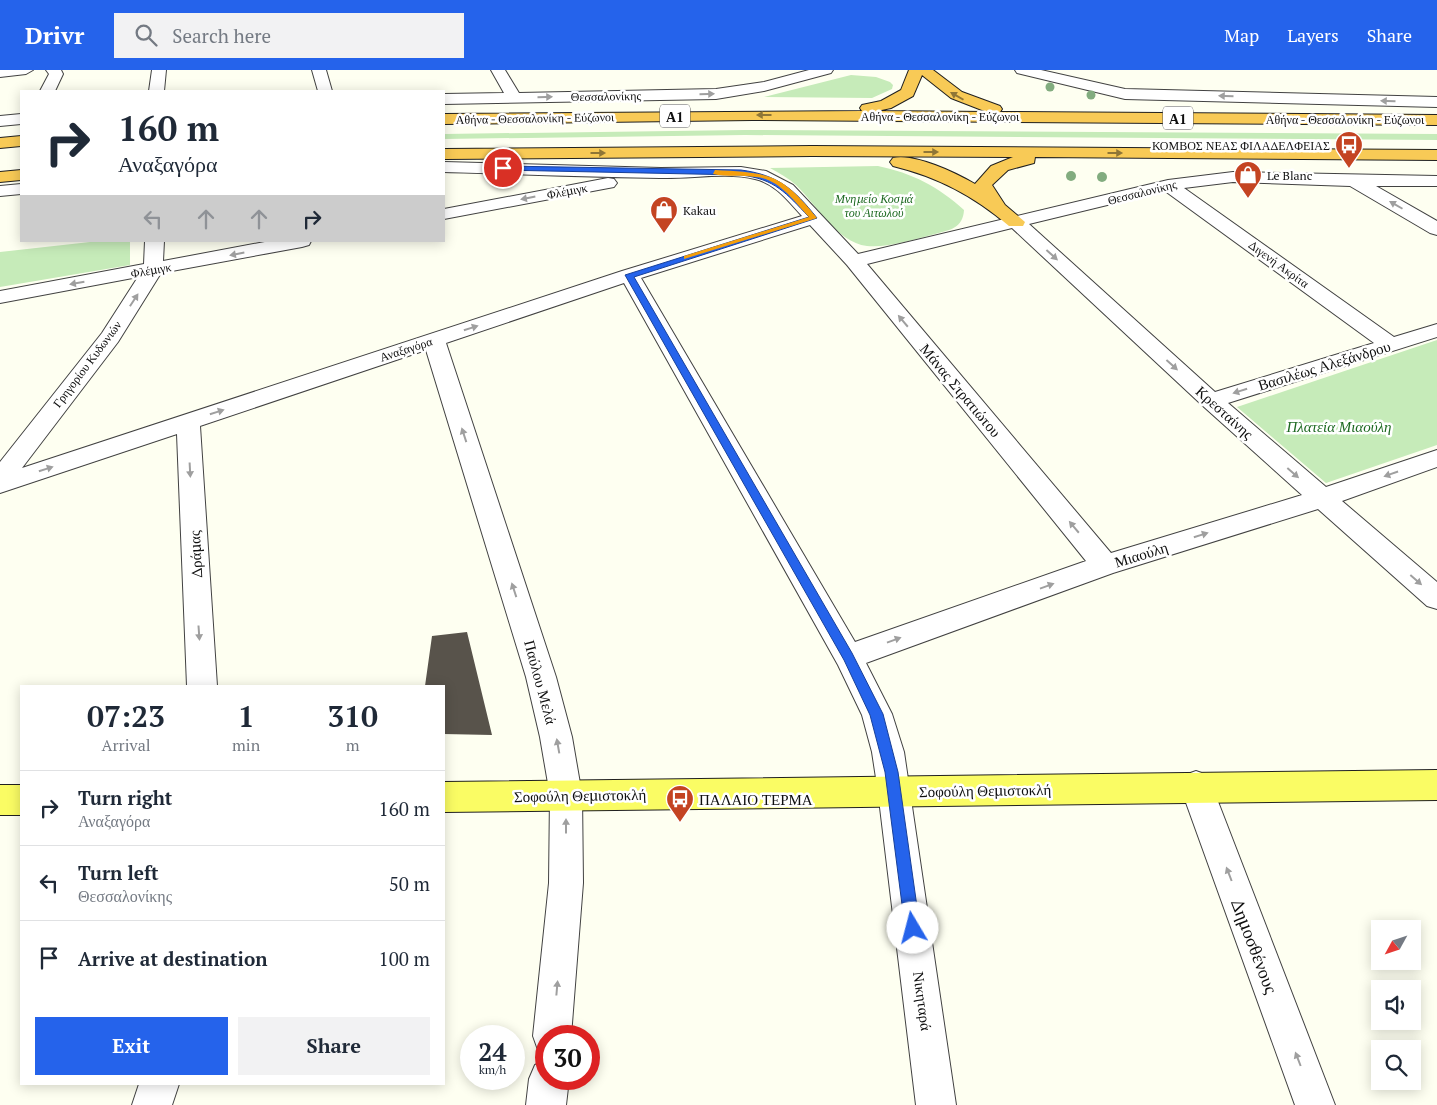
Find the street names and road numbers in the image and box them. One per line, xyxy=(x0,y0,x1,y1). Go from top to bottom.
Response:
street label: Θεσσαλονίκης xyxy=(571,88,642,104)
road number: Α1 xyxy=(660,104,690,128)
road number: Α1 xyxy=(1163,106,1193,129)
street label: Αθήνα - Θεσσαλονίκη - Εύζωνοι xyxy=(456,109,615,127)
street label: Αθήνα - Θεσσαλονίκη - Εύζωνοι xyxy=(861,109,1020,124)
street label: Αθήνα - Θεσσαλονίκη - Εύζωνοι xyxy=(1266,112,1425,127)
street label: Θεσσαλονίκης xyxy=(1106,176,1178,208)
street label: Φλέμιγκ xyxy=(545,180,589,202)
street label: Διγενή Ακρίτα xyxy=(1246,237,1313,291)
street label: Φλέμιγκ xyxy=(129,259,173,281)
street label: Γρηγορίου Κυδωνιών xyxy=(49,317,125,410)
street label: Αναξαγόρα xyxy=(378,333,435,365)
street label: Βασιλέως Αλεξάνδρου xyxy=(1255,335,1393,395)
street label: Μάνας Στρατιώτου xyxy=(916,339,1006,441)
street label: Κρεσταίνης xyxy=(1192,381,1258,443)
street label: Δράμας xyxy=(184,530,206,578)
street label: Μιαούλη xyxy=(1112,536,1170,572)
street label: Παύλου Μελά xyxy=(520,638,562,727)
street label: Σοφούλη Θεμιστοκλή xyxy=(919,779,1052,801)
street label: Σοφούλη Θεμιστοκλή xyxy=(514,784,647,806)
street label: Δημοσθένους xyxy=(1226,895,1284,997)
street label: Νικηταρά xyxy=(909,970,937,1032)

